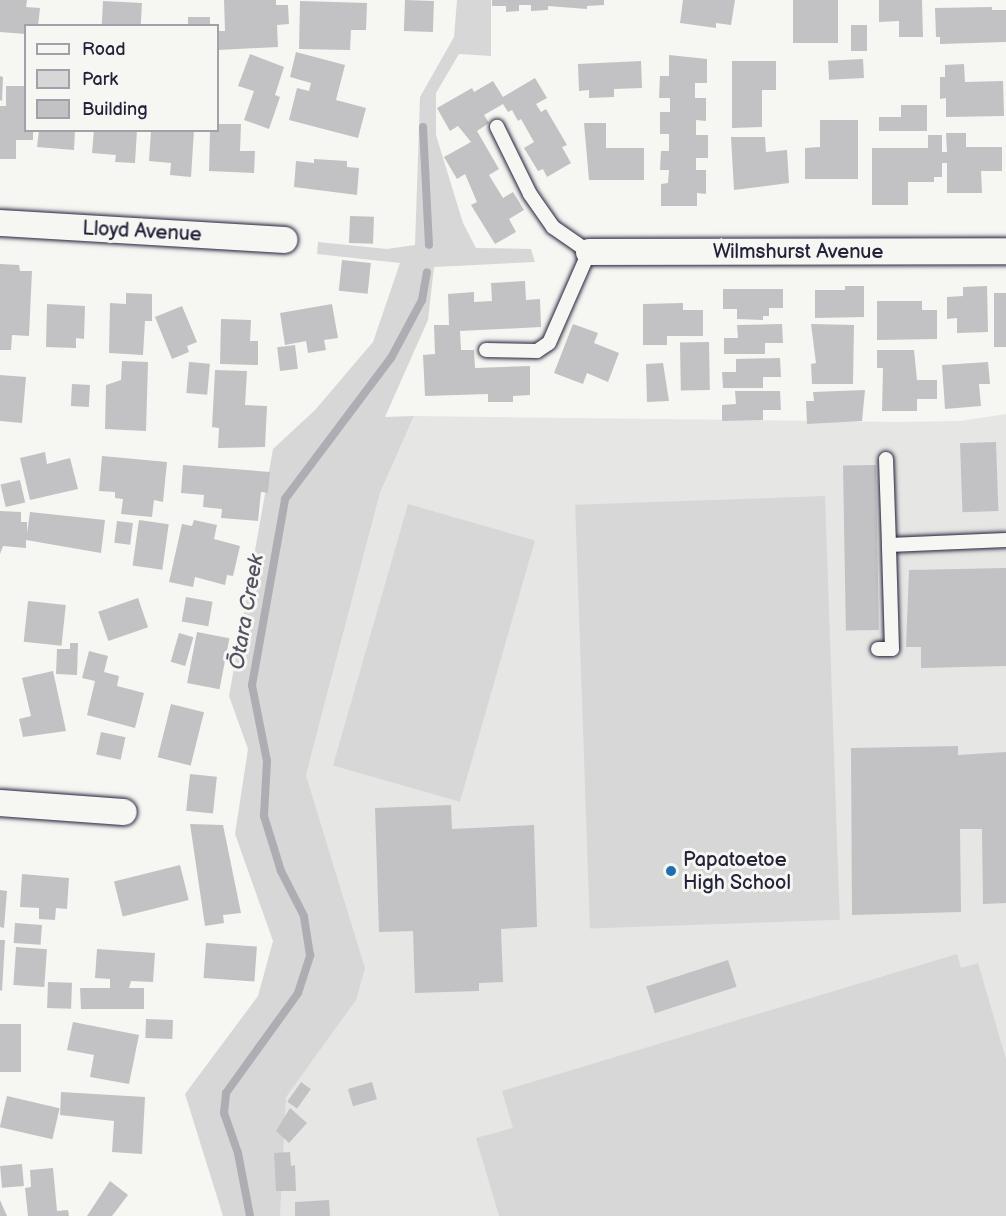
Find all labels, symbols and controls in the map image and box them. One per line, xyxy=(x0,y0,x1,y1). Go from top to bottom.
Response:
legend xyxy=(24,24,219,132)
text: Road xyxy=(82,39,126,60)
text: Park xyxy=(82,69,118,90)
text: Building xyxy=(82,99,148,120)
street label: Lloyd Avenue xyxy=(82,217,202,247)
street label: Wilmshurst Avenue xyxy=(713,240,883,264)
water label: Ōtara Creek xyxy=(224,552,270,672)
place label: Papatoetoe High School xyxy=(683,848,791,895)
marker: Papatoetoe High School xyxy=(664,864,678,878)

